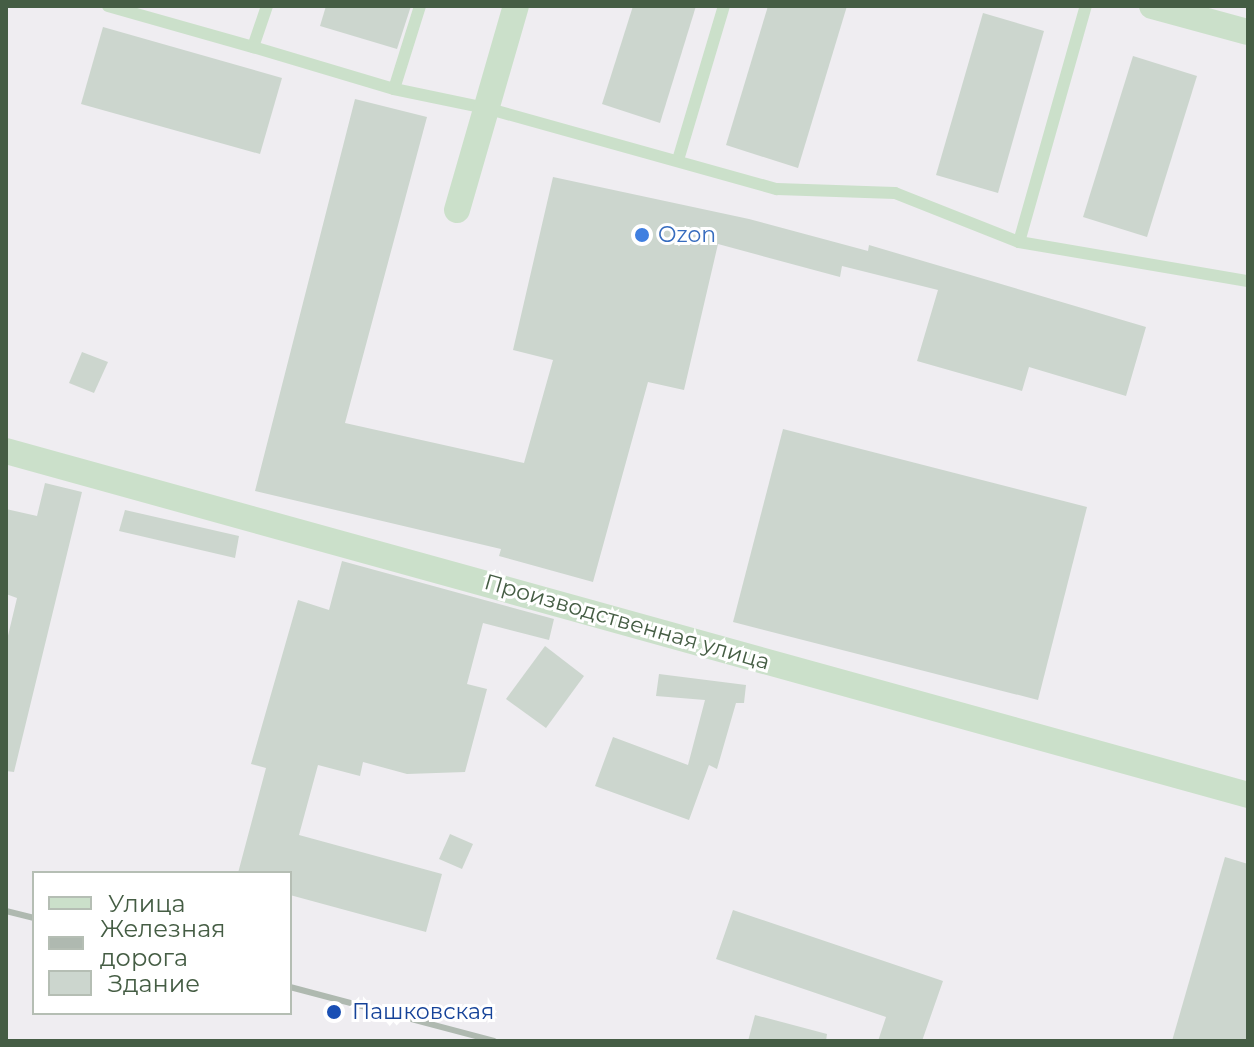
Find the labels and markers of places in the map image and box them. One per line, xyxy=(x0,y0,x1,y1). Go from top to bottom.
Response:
place label: Ozon xyxy=(658,222,716,248)
marker: Ozon xyxy=(633,226,651,244)
place label: Пашковская xyxy=(352,999,494,1025)
marker: Пашковская xyxy=(323,1001,345,1023)

